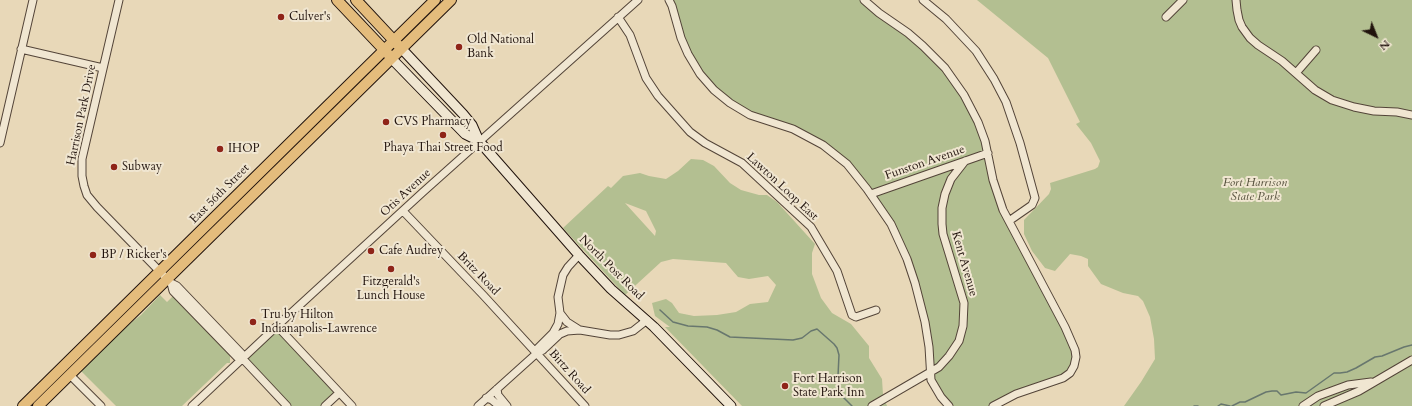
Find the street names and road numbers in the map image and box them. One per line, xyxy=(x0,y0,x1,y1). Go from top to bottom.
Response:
street label: Harrison Park Drive xyxy=(64,63,100,167)
street label: Funston Avenue xyxy=(883,143,967,183)
street label: Lawton Loop East xyxy=(743,150,821,224)
street label: East 56th Street xyxy=(187,161,253,227)
street label: Otis Avenue xyxy=(378,166,434,220)
street label: Kent Avenue xyxy=(948,230,980,298)
street label: North Post Road xyxy=(576,233,646,303)
street label: Britz Road xyxy=(454,249,502,299)
street label: Birtz Road xyxy=(545,347,593,397)

